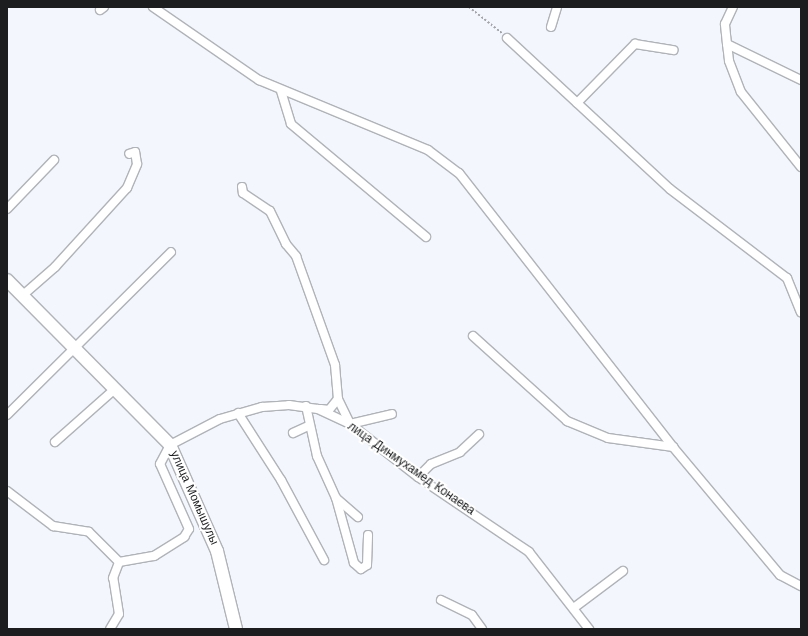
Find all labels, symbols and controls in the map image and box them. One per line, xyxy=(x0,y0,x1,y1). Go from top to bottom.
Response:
street label: лица Динмухамед Конаева xyxy=(345,420,477,518)
street label: улица Момышулы xyxy=(167,449,221,547)

